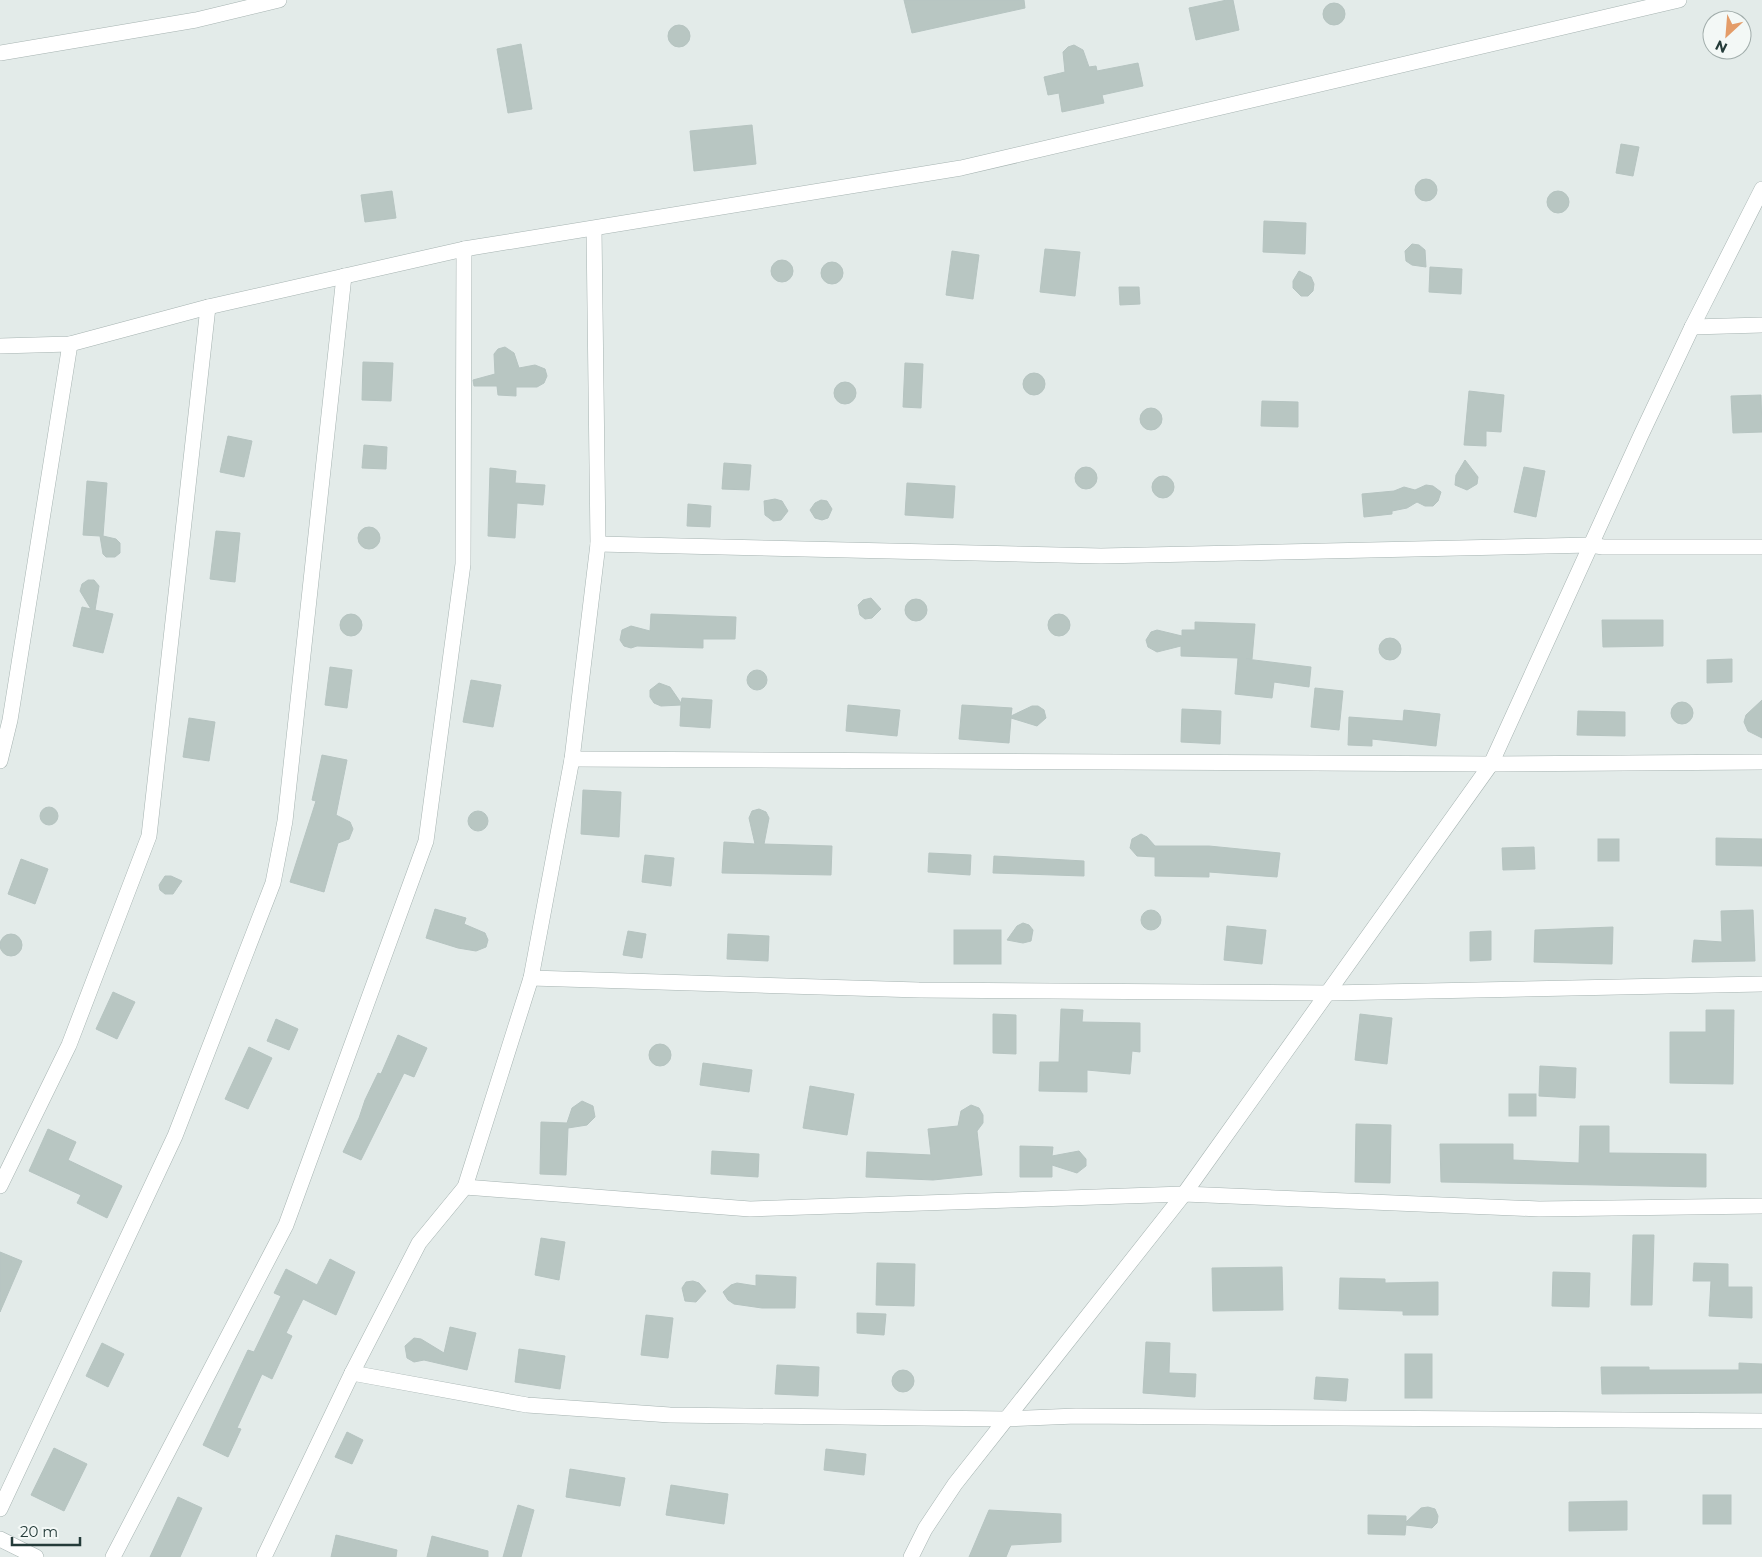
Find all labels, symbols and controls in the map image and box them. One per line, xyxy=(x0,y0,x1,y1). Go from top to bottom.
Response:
north arrow xyxy=(1702,10,1752,60)
text: N xyxy=(1712,36,1730,57)
scale bar xyxy=(12,1514,80,1546)
text: 20 m xyxy=(20,1522,58,1541)

